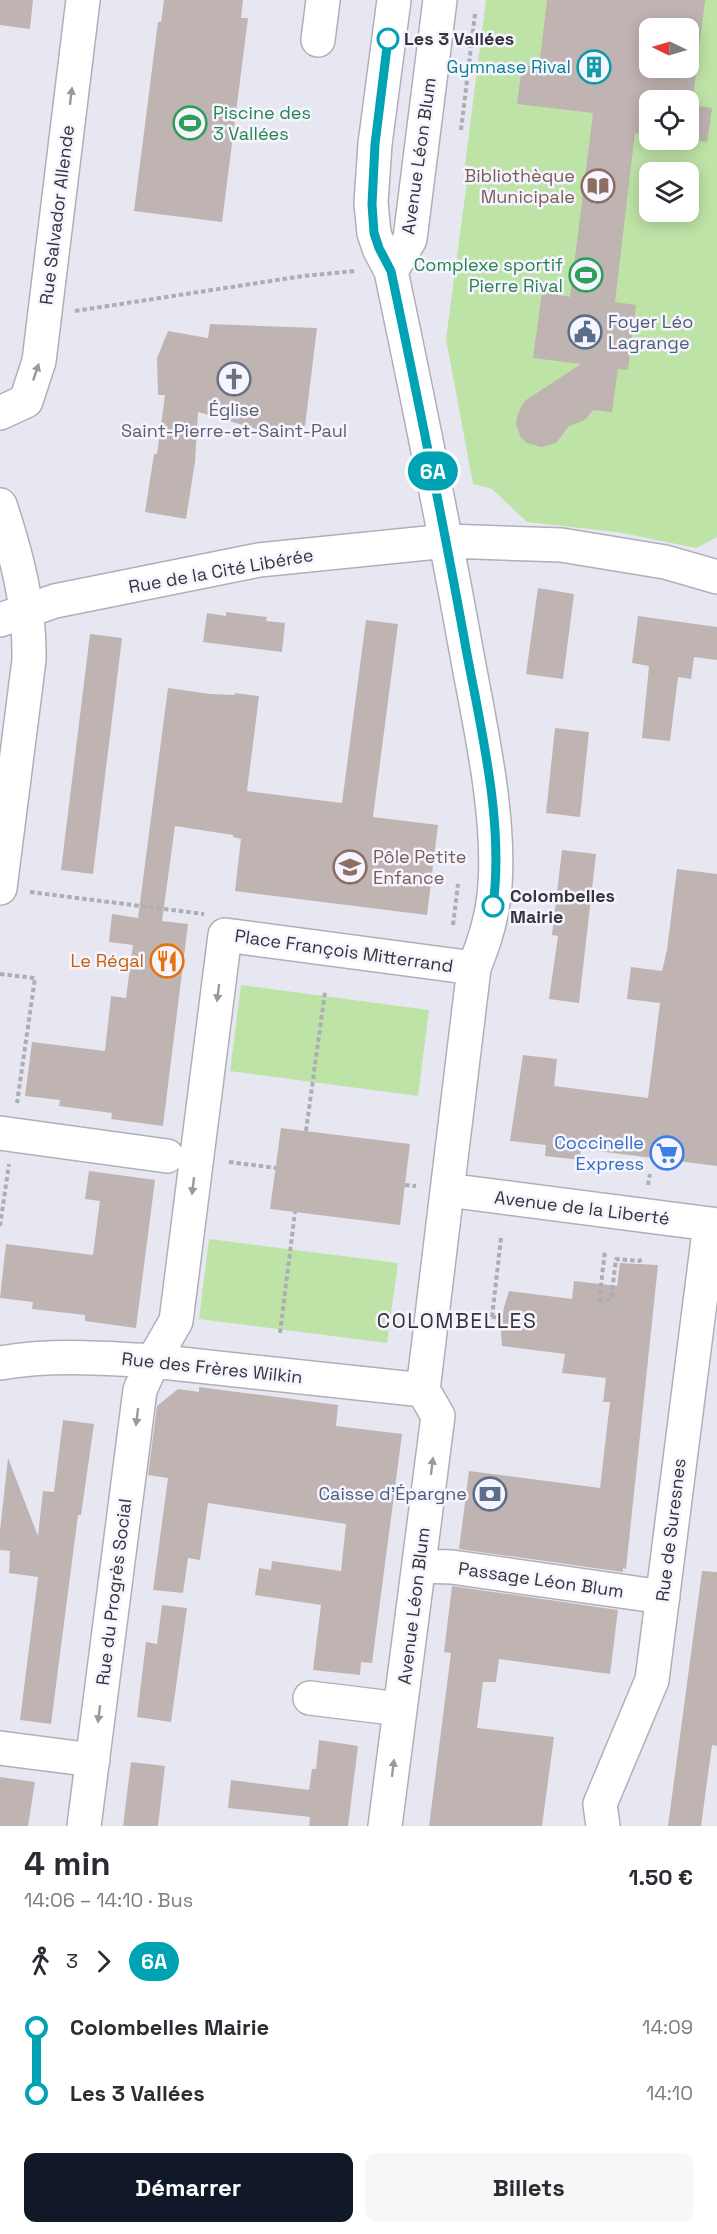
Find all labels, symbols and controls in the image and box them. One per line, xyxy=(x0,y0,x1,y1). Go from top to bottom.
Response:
north arrow xyxy=(639,18,699,78)
map controls xyxy=(639,18,699,222)
place label: Les 3 Vallées xyxy=(404,27,514,50)
marker: Les 3 Vallées xyxy=(377,28,399,50)
building icon: Gymnase Rival xyxy=(576,49,612,85)
place label: Gymnase Rival xyxy=(447,55,571,78)
street label: Avenue Léon Blum xyxy=(396,76,441,236)
one-way arrow xyxy=(67,86,76,105)
button: locate xyxy=(639,90,699,150)
place label: Piscine des 3 Vallées xyxy=(213,101,311,145)
sports icon: Piscine des 3 Vallées xyxy=(172,105,208,141)
street label: Rue Salvador Allende xyxy=(34,124,79,306)
button: layers xyxy=(639,162,699,222)
place label: Bibliothèque Municipale xyxy=(464,164,575,208)
library icon: Bibliothèque Municipale xyxy=(580,168,616,204)
place label: Complexe sportif Pierre Rival xyxy=(414,253,563,297)
sports icon: Complexe sportif Pierre Rival xyxy=(568,257,604,293)
place label: Foyer Léo Lagrange xyxy=(608,310,693,354)
public building icon: Foyer Léo Lagrange xyxy=(567,314,603,350)
church icon: Église Saint-Pierre-et-Saint-Paul xyxy=(216,361,252,397)
one-way arrow xyxy=(31,363,41,381)
place label: Église Saint-Pierre-et-Saint-Paul xyxy=(121,398,347,442)
line badge: 6A xyxy=(406,452,460,490)
text: 6A xyxy=(420,458,446,485)
street label: Rue de la Cité Libérée xyxy=(127,543,315,598)
place label: Pôle Petite Enfance xyxy=(373,845,466,889)
school or university icon: Pôle Petite Enfance xyxy=(332,849,368,885)
place label: Colombelles Mairie xyxy=(510,884,615,928)
marker: Colombelles Mairie xyxy=(482,895,504,917)
street label: Place François Mitterrand xyxy=(233,924,455,977)
restaurant icon: Le Régal xyxy=(149,943,185,979)
place label: Le Régal xyxy=(71,949,144,972)
one-way arrow xyxy=(213,984,222,1003)
place label: Coccinelle Express xyxy=(554,1131,644,1175)
supermarket icon: Coccinelle Express xyxy=(649,1135,685,1171)
one-way arrow xyxy=(188,1177,198,1196)
street label: Avenue de la Liberté xyxy=(493,1185,671,1230)
district label: COLOMBELLES xyxy=(377,1307,537,1334)
street label: Rue des Frères Wilkin xyxy=(121,1347,304,1388)
one-way arrow xyxy=(132,1407,142,1426)
one-way arrow xyxy=(427,1456,436,1475)
street label: Rue de Suresnes xyxy=(650,1457,691,1603)
bank icon: Caisse d'Épargne xyxy=(472,1476,508,1512)
place label: Caisse d'Épargne xyxy=(319,1482,467,1505)
street label: Rue du Progrès Social xyxy=(91,1497,136,1687)
street label: Avenue Léon Blum xyxy=(392,1526,435,1686)
street label: Passage Léon Blum xyxy=(457,1557,625,1602)
one-way arrow xyxy=(94,1705,104,1724)
one-way arrow xyxy=(388,1758,397,1777)
text: 4 min xyxy=(24,1843,111,1885)
text: 1.50 € xyxy=(629,1863,693,1891)
text: 14:06 – 14:10 · Bus xyxy=(24,1887,193,1913)
icon: walk xyxy=(24,1945,57,1978)
icon: forward xyxy=(87,1945,120,1978)
text: 3 xyxy=(66,1948,78,1974)
text: 6A xyxy=(141,1948,167,1975)
text: Colombelles Mairie xyxy=(70,2013,269,2041)
text: 14:09 xyxy=(642,2014,693,2040)
text: Les 3 Vallées xyxy=(70,2079,205,2107)
text: 14:10 xyxy=(646,2080,693,2106)
button: Démarrer xyxy=(24,2153,353,2222)
button: Billets xyxy=(365,2153,693,2222)

